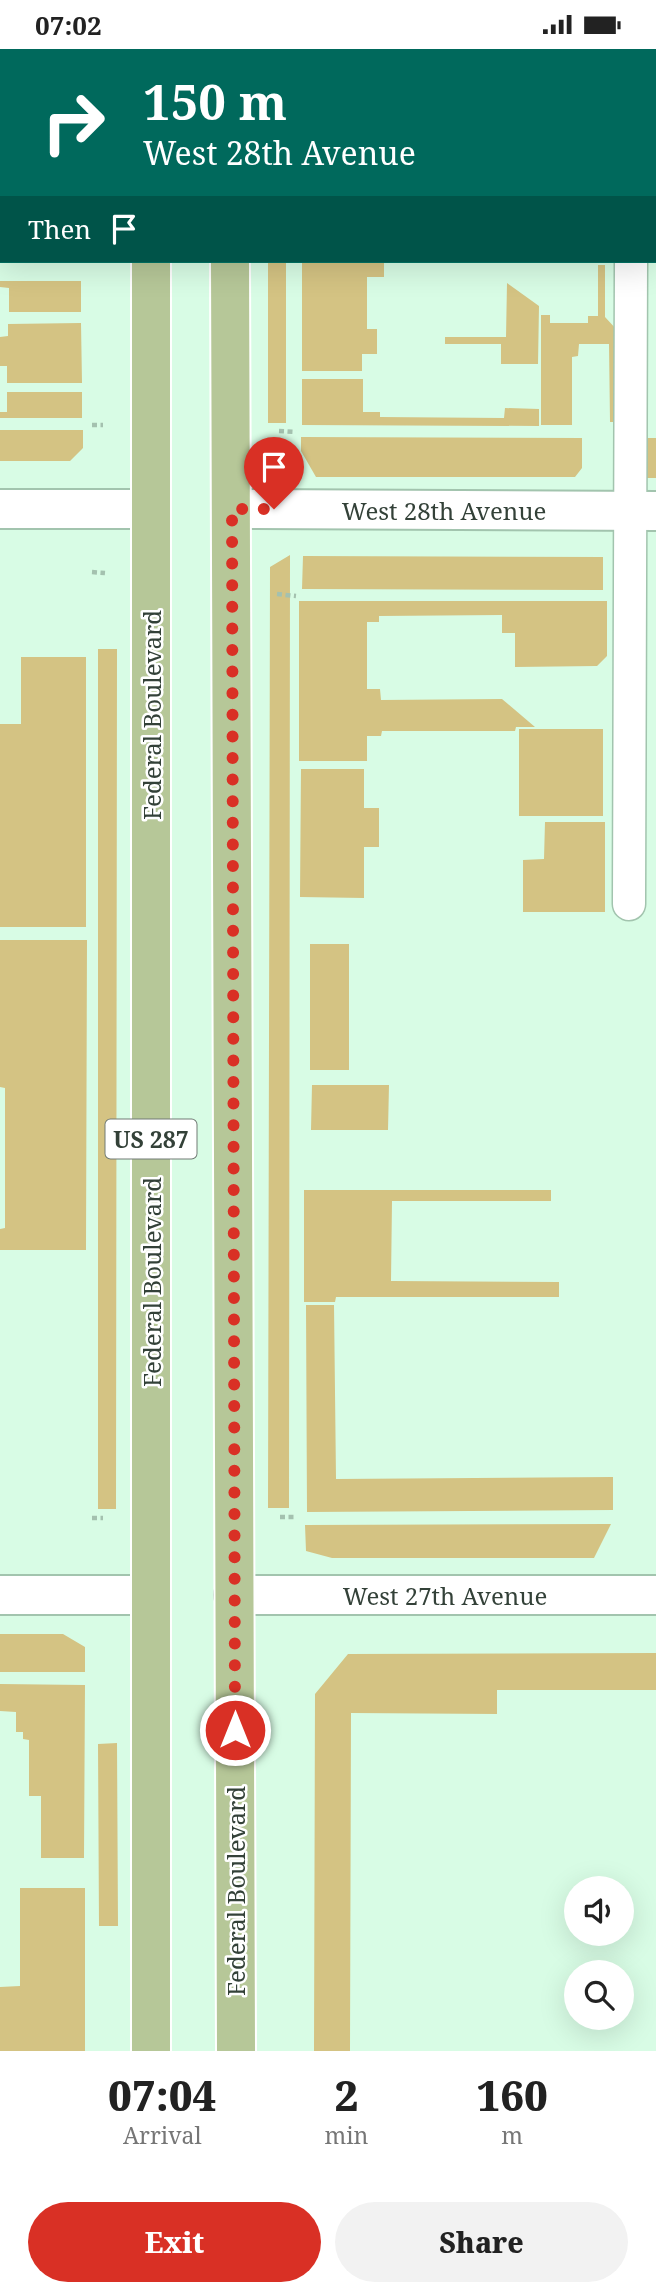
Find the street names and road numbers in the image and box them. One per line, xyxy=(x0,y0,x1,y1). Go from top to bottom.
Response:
street label: West 28th Avenue xyxy=(342,494,546,527)
street label: Federal Boulevard xyxy=(135,610,168,820)
road number: US 287 xyxy=(106,1119,196,1159)
street label: Federal Boulevard xyxy=(135,1177,168,1387)
street label: West 27th Avenue xyxy=(343,1579,547,1612)
street label: Federal Boulevard xyxy=(219,1786,252,1996)

